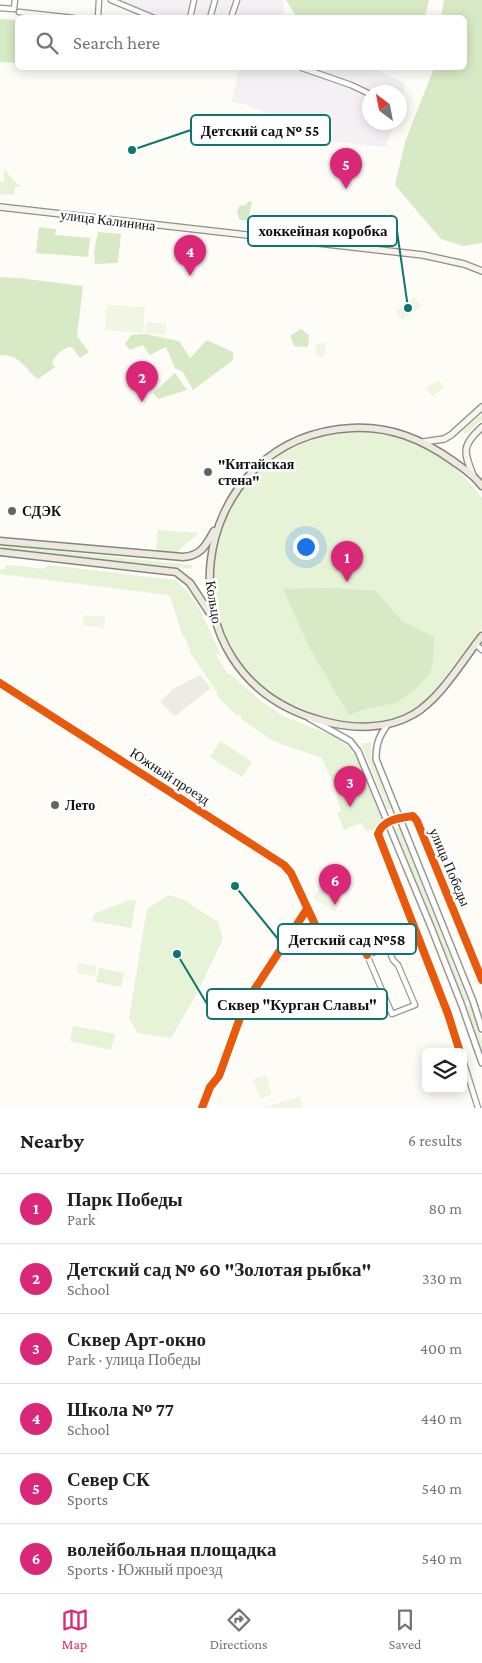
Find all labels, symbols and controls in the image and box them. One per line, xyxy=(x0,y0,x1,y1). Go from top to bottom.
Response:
search box xyxy=(15,15,467,70)
icon: search xyxy=(33,29,61,57)
text: Search here xyxy=(73,32,160,53)
north arrow xyxy=(362,85,407,130)
callout: Детский сад № 55 xyxy=(191,115,330,145)
text: Детский сад № 55 xyxy=(201,123,319,139)
pin: 5 xyxy=(330,148,362,189)
street label: улица Калинина xyxy=(59,206,157,234)
callout: хоккейная коробка xyxy=(248,216,397,246)
text: хоккейная коробка xyxy=(259,223,388,239)
pin: 4 xyxy=(174,235,206,276)
pin: 2 xyxy=(126,361,158,402)
place label: "Китайская стена" xyxy=(218,456,295,488)
marker: "Китайская стена" xyxy=(202,466,214,478)
place label: СДЭК xyxy=(22,503,62,519)
marker: СДЭК xyxy=(6,505,18,517)
your location xyxy=(293,534,319,560)
pin: 1 xyxy=(331,541,363,582)
street label: Кольцо xyxy=(203,579,225,625)
street label: Южный проезд xyxy=(127,744,213,808)
pin: 3 xyxy=(334,766,366,807)
place label: Лето xyxy=(65,797,95,813)
marker: Лето xyxy=(49,799,61,811)
street label: улица Победы xyxy=(426,825,474,909)
pin: 6 xyxy=(319,864,351,905)
callout: Детский сад №58 xyxy=(278,924,416,954)
text: Детский сад №58 xyxy=(288,932,406,948)
callout: Сквер "Курган Славы" xyxy=(207,989,387,1019)
text: Сквер "Курган Славы" xyxy=(217,997,377,1013)
map controls xyxy=(422,1048,467,1093)
button: layers xyxy=(422,1048,467,1093)
text: Nearby xyxy=(20,1129,84,1153)
text: 6 results xyxy=(408,1132,462,1149)
text: Парк Победы xyxy=(67,1189,183,1210)
text: 1 xyxy=(33,1200,39,1217)
text: 80 m xyxy=(428,1200,462,1217)
text: Park xyxy=(67,1211,95,1228)
text: Детский сад № 60 "Золотая рыбка" xyxy=(67,1259,371,1280)
text: 2 xyxy=(32,1270,40,1287)
text: 330 m xyxy=(422,1270,462,1287)
text: School xyxy=(67,1281,110,1298)
text: Сквер Арт-окно xyxy=(67,1329,206,1350)
text: 3 xyxy=(32,1340,40,1357)
text: 400 m xyxy=(420,1340,462,1357)
text: Park · улица Победы xyxy=(67,1351,201,1368)
text: Школа № 77 xyxy=(67,1399,174,1420)
text: 4 xyxy=(32,1410,40,1427)
text: 440 m xyxy=(421,1410,462,1427)
text: School xyxy=(67,1421,110,1438)
text: Север СК xyxy=(67,1469,150,1490)
text: 5 xyxy=(32,1480,40,1497)
text: 540 m xyxy=(421,1480,462,1497)
text: Sports xyxy=(67,1491,108,1508)
text: волейбольная площадка xyxy=(67,1539,276,1560)
text: 6 xyxy=(32,1550,40,1567)
text: 540 m xyxy=(421,1550,462,1567)
text: Sports · Южный проезд xyxy=(67,1561,223,1578)
tab: Map xyxy=(61,1606,89,1652)
tab: Directions xyxy=(210,1606,268,1652)
tab: Saved xyxy=(389,1606,421,1652)

